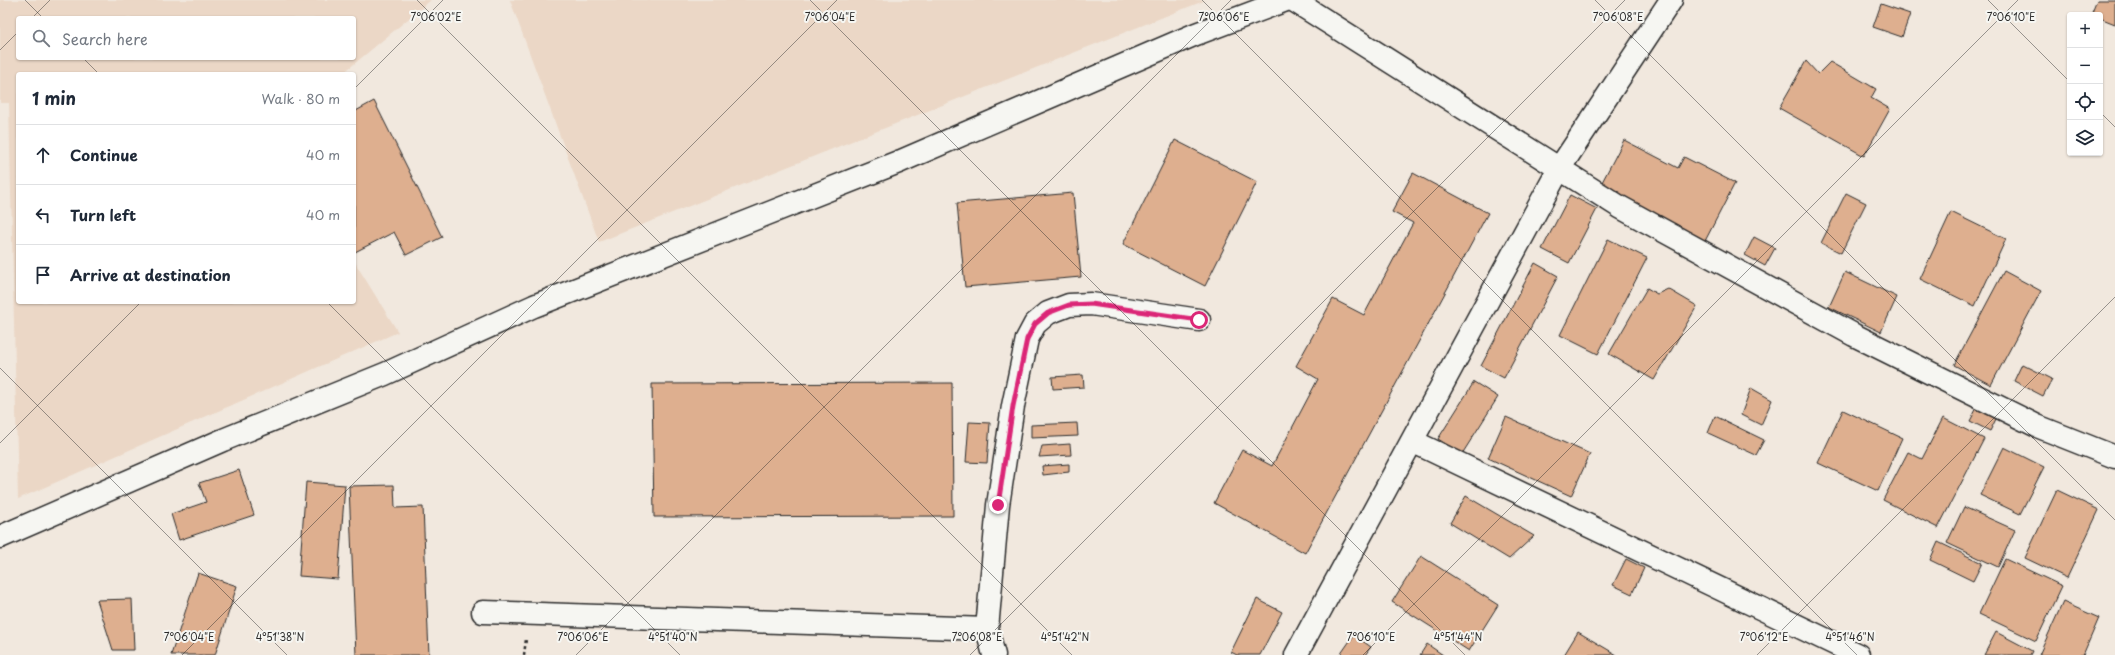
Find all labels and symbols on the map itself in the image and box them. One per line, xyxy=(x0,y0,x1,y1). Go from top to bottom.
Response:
text: 7°06'02"E xyxy=(411,9,461,24)
text: 7°06'04"E xyxy=(805,9,855,24)
text: 7°06'06"E xyxy=(1198,9,1250,24)
text: 7°06'08"E xyxy=(1593,9,1643,24)
text: 7°06'10"E xyxy=(1987,9,2035,24)
route start xyxy=(1190,311,1208,329)
route end xyxy=(989,496,1007,514)
text: 7°06'04"E xyxy=(164,629,214,644)
text: 4°51'38"N xyxy=(256,629,304,644)
text: 7°06'06"E xyxy=(557,629,609,644)
text: 4°51'40"N xyxy=(648,629,698,644)
text: 7°06'08"E xyxy=(952,629,1002,644)
text: 4°51'42"N xyxy=(1041,629,1089,644)
text: 7°06'10"E xyxy=(1347,629,1395,644)
text: 4°51'44"N xyxy=(1434,629,1482,644)
text: 7°06'12"E xyxy=(1740,629,1788,644)
text: 4°51'46"N xyxy=(1826,629,1875,644)

